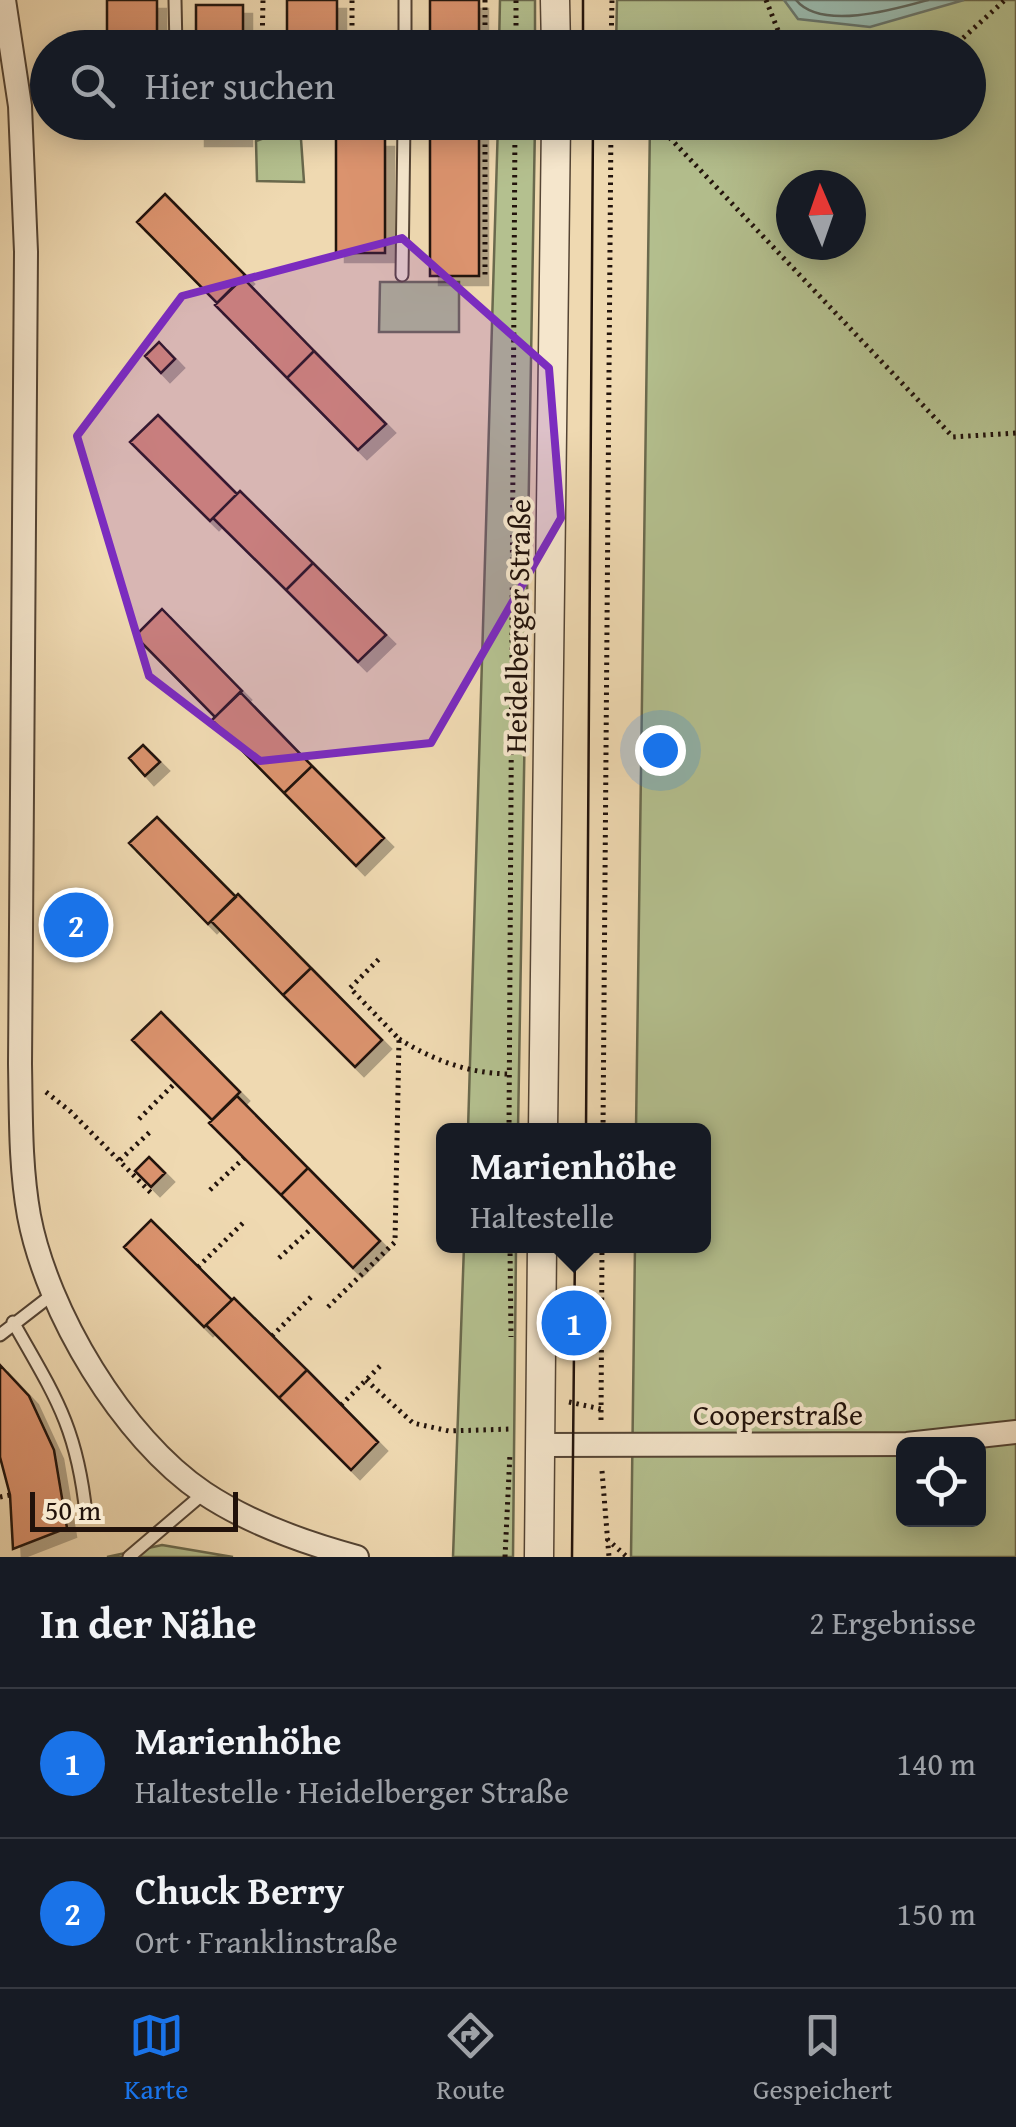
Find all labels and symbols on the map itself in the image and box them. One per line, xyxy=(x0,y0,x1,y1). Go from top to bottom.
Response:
north arrow xyxy=(776,170,866,260)
street label: Heidelberger Straße xyxy=(493,499,541,753)
your location xyxy=(635,725,686,776)
pin: 2 xyxy=(44,888,108,962)
pin: 1 xyxy=(542,1286,606,1360)
street label: Cooperstraße xyxy=(693,1392,863,1436)
scale bar xyxy=(30,1487,238,1532)

